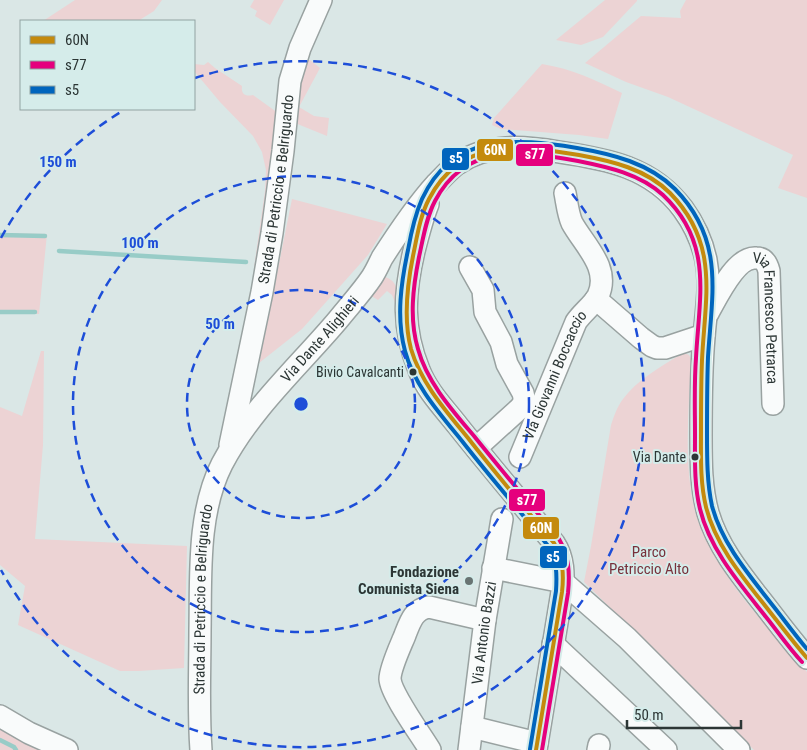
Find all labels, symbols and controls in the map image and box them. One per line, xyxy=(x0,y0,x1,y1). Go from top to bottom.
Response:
legend xyxy=(20,20,195,110)
text: 60N xyxy=(65,31,89,49)
text: s77 xyxy=(65,56,87,74)
text: s5 xyxy=(65,81,79,99)
street label: Strada di Petriccio e Belriguardo xyxy=(255,94,298,285)
line badge: 60N xyxy=(476,138,514,162)
text: 60N xyxy=(484,142,506,158)
line badge: s77 xyxy=(515,143,554,167)
text: s77 xyxy=(525,146,545,162)
line badge: s5 xyxy=(441,147,470,171)
text: s5 xyxy=(449,150,463,166)
text: 150 m xyxy=(39,153,77,171)
text: 100 m xyxy=(121,234,159,252)
street label: Via Francesco Petrarca xyxy=(752,249,781,384)
street label: Via Dante Alighieri xyxy=(277,292,363,386)
street label: Via Giovanni Boccaccio xyxy=(519,307,591,442)
text: 50 m xyxy=(205,315,235,333)
place label: Bivio Cavalcanti xyxy=(316,364,404,380)
marker: Bivio Cavalcanti xyxy=(408,367,418,377)
centre of rings xyxy=(292,395,310,413)
place label: Via Dante xyxy=(633,449,686,465)
marker: Via Dante xyxy=(690,452,700,462)
line badge: s77 xyxy=(508,488,546,512)
text: s77 xyxy=(517,492,537,508)
street label: Strada di Petriccio e Belriguardo xyxy=(190,502,217,694)
line badge: 60N xyxy=(522,516,560,540)
text: 60N xyxy=(530,520,552,536)
park label: Parco Petriccio Alto xyxy=(609,543,689,578)
line badge: s5 xyxy=(539,545,568,569)
text: s5 xyxy=(546,549,560,565)
place label: Fondazione Comunista Siena xyxy=(358,563,459,598)
marker: Fondazione Comunista Siena xyxy=(463,575,475,587)
street label: Via Antonio Bazzi xyxy=(468,580,500,686)
scale bar xyxy=(627,698,741,730)
text: 50 m xyxy=(634,706,664,724)

